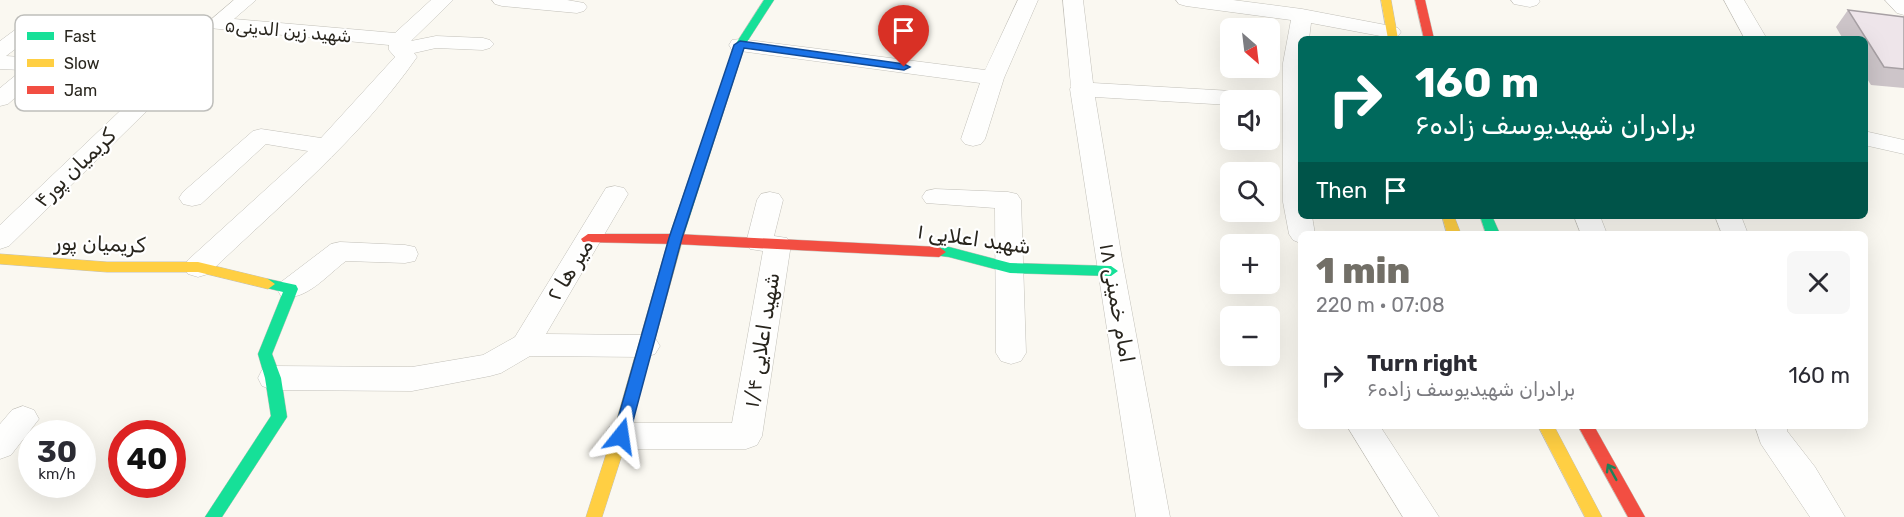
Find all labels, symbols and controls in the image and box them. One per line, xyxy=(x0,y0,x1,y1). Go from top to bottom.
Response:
pin xyxy=(878,5,929,67)
street label: شهید زین الدینی۵ xyxy=(224,14,352,48)
icon: arrive xyxy=(887,14,920,47)
legend xyxy=(15,15,213,111)
north arrow xyxy=(1220,18,1280,78)
map controls xyxy=(1220,18,1280,366)
text: Fast xyxy=(64,27,96,46)
text: Slow xyxy=(64,54,100,73)
text: 160 m xyxy=(1415,58,1539,108)
icon: right xyxy=(1316,60,1394,138)
text: Jam xyxy=(64,81,97,100)
button: sound xyxy=(1220,90,1280,150)
text: برادران شهیدیوسف زاده۶ xyxy=(1415,109,1696,141)
street label: کریمیان پور۴ xyxy=(29,122,122,214)
button: search xyxy=(1220,162,1280,222)
icon: arrive xyxy=(1379,174,1412,207)
text: Then xyxy=(1316,177,1367,204)
street label: شهید اعلایی ۱ xyxy=(916,218,1032,259)
street label: کریمیان پور xyxy=(52,229,147,260)
street label: میر ها ۲ xyxy=(541,234,598,305)
button: + xyxy=(1220,234,1280,294)
street label: امام خمینی ۱۸ xyxy=(1094,241,1140,365)
text: 1 min xyxy=(1316,249,1410,292)
button: close xyxy=(1787,251,1850,314)
street label: شهید اعلایی ۱/۴ xyxy=(738,271,785,409)
text: 220 m · 07:08 xyxy=(1316,293,1445,317)
button: − xyxy=(1220,306,1280,366)
text: Turn right xyxy=(1367,350,1477,377)
icon: right xyxy=(1316,359,1349,392)
text: 160 m xyxy=(1788,362,1850,389)
text: برادران شهیدیوسف زاده۶ xyxy=(1367,377,1575,401)
position arrow xyxy=(589,404,653,468)
speed limit sign: 40 xyxy=(108,420,186,498)
text: 30 xyxy=(37,434,77,470)
one-way arrow xyxy=(1606,463,1617,481)
text: km/h xyxy=(38,465,76,483)

